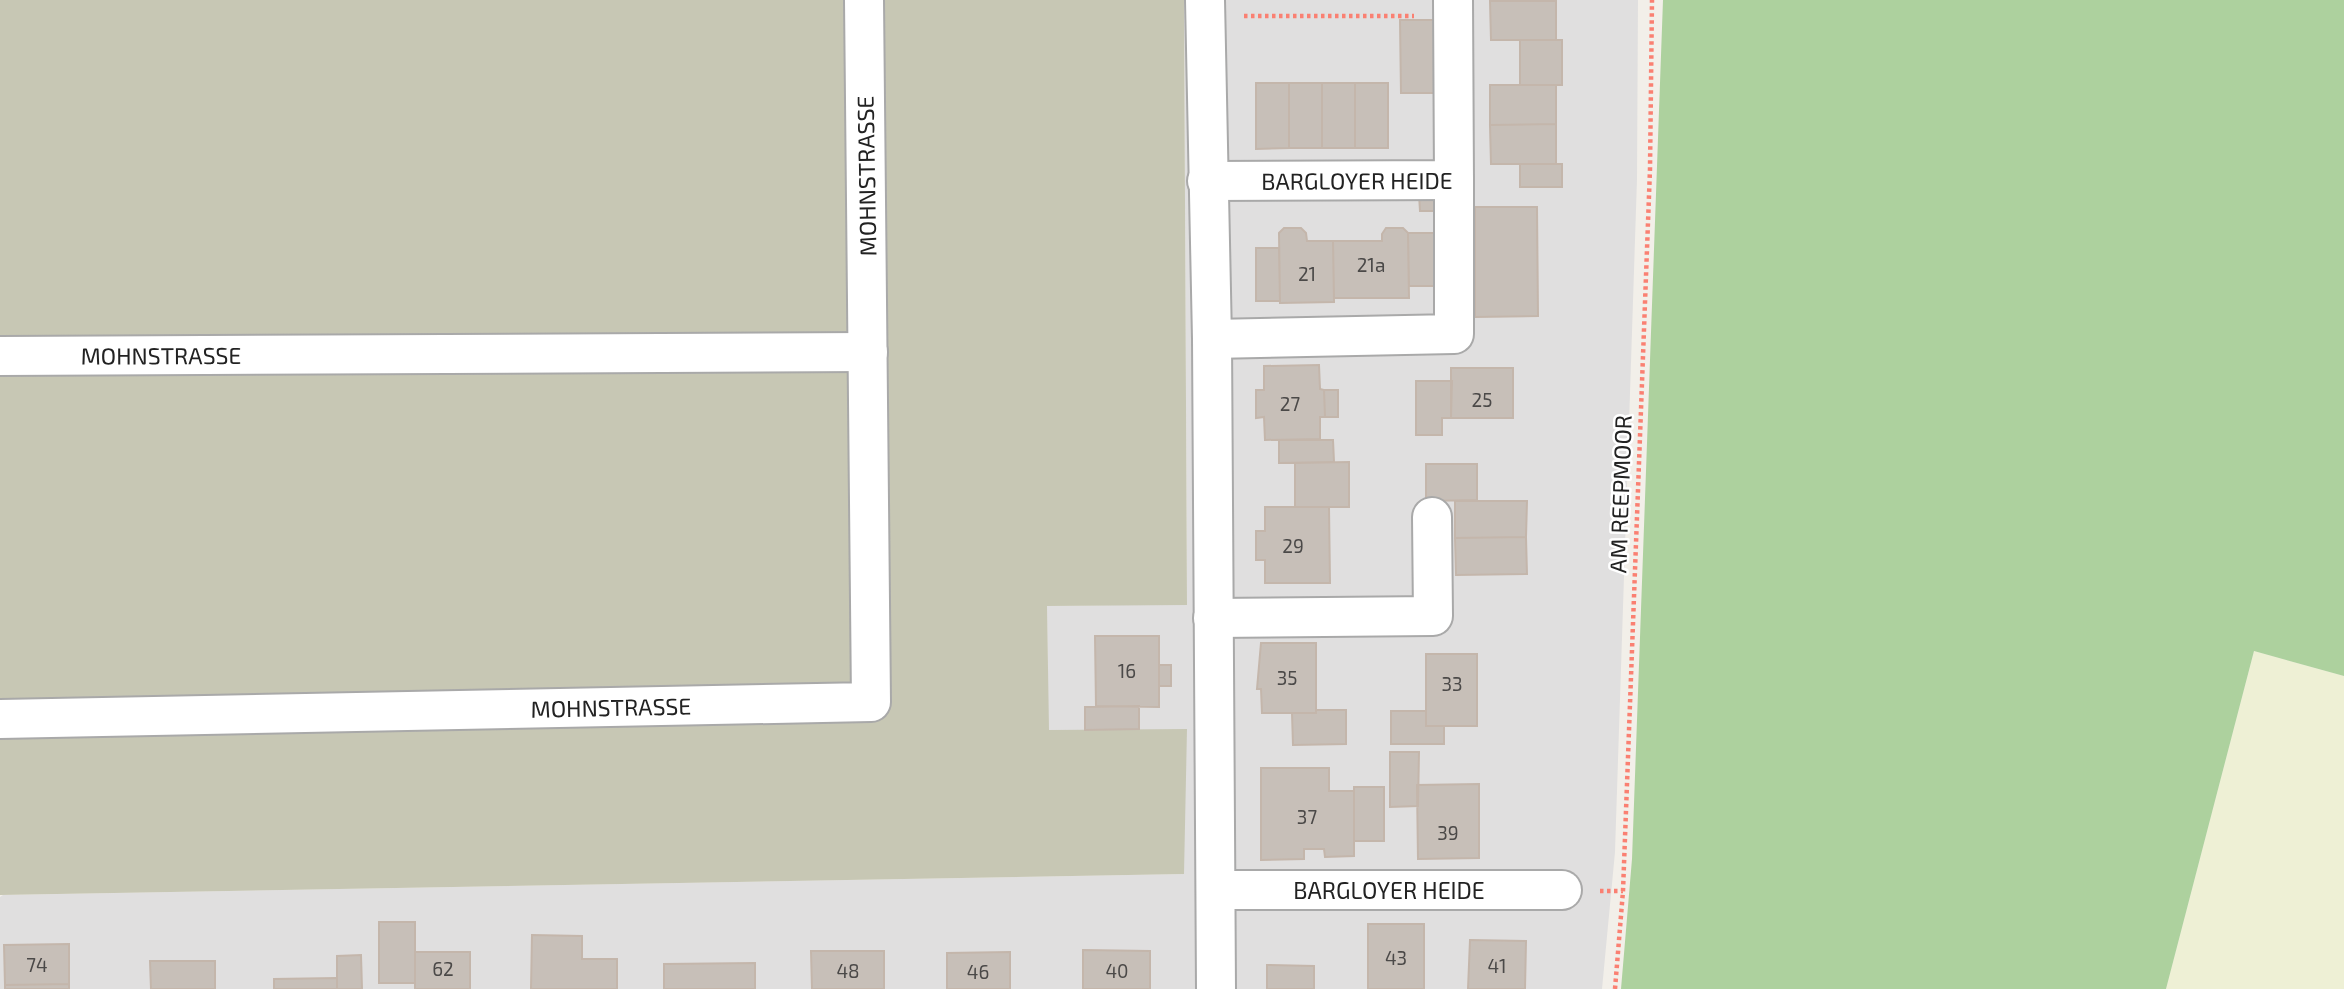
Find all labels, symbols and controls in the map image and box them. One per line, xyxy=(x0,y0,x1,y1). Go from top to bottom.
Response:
street label: MOHNSTRASSE xyxy=(851,95,881,257)
street label: BARGLOYER HEIDE xyxy=(1261,166,1453,195)
house number: 21a xyxy=(1357,253,1385,276)
house number: 21 xyxy=(1298,262,1316,285)
street label: MOHNSTRASSE xyxy=(81,341,241,370)
house number: 25 xyxy=(1472,388,1492,411)
house number: 27 xyxy=(1280,392,1300,415)
street label: AM REEPMOOR xyxy=(1603,414,1637,574)
house number: 29 xyxy=(1282,534,1304,557)
house number: 16 xyxy=(1118,659,1136,682)
house number: 35 xyxy=(1277,666,1297,689)
house number: 33 xyxy=(1441,672,1463,695)
street label: MOHNSTRASSE xyxy=(530,692,691,723)
house number: 37 xyxy=(1297,805,1317,828)
house number: 39 xyxy=(1437,821,1459,844)
street label: BARGLOYER HEIDE xyxy=(1293,876,1485,904)
house number: 43 xyxy=(1385,946,1407,969)
house number: 74 xyxy=(26,953,48,976)
house number: 41 xyxy=(1487,954,1507,977)
house number: 62 xyxy=(432,957,454,980)
house number: 48 xyxy=(836,959,860,982)
house number: 40 xyxy=(1105,959,1129,982)
house number: 46 xyxy=(967,960,989,983)

